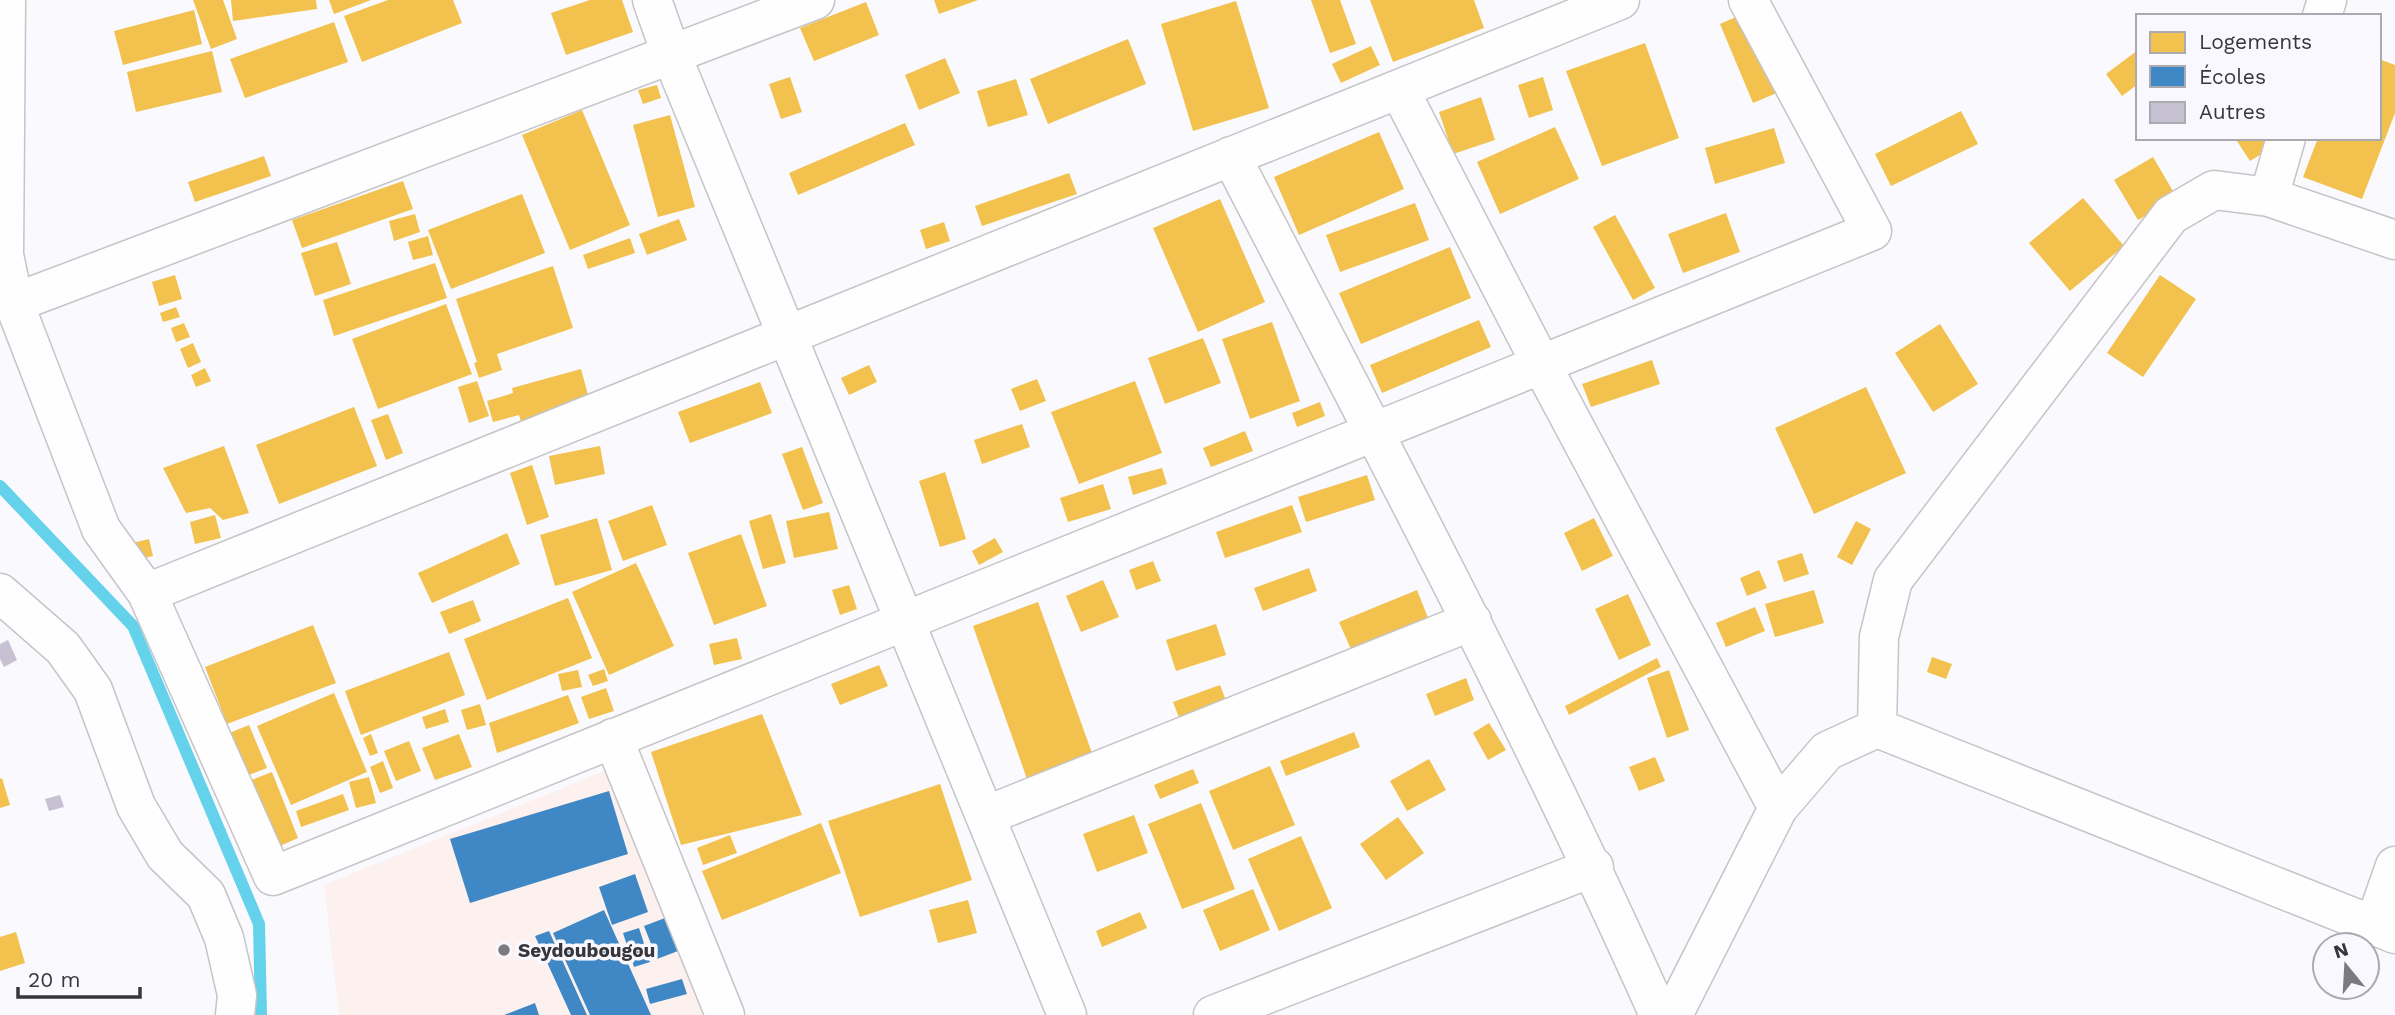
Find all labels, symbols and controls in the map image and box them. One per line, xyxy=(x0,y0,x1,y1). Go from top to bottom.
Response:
legend xyxy=(2136,14,2381,140)
text: Logements xyxy=(2199,29,2312,54)
text: Écoles xyxy=(2199,64,2266,89)
text: Autres xyxy=(2199,99,2266,124)
north arrow xyxy=(2311,931,2381,1001)
text: N xyxy=(2331,937,2351,963)
place label: Seydoubougou xyxy=(518,939,655,962)
marker: Seydoubougou xyxy=(496,942,512,958)
scale bar xyxy=(18,956,140,1000)
text: 20 m xyxy=(28,967,80,992)

